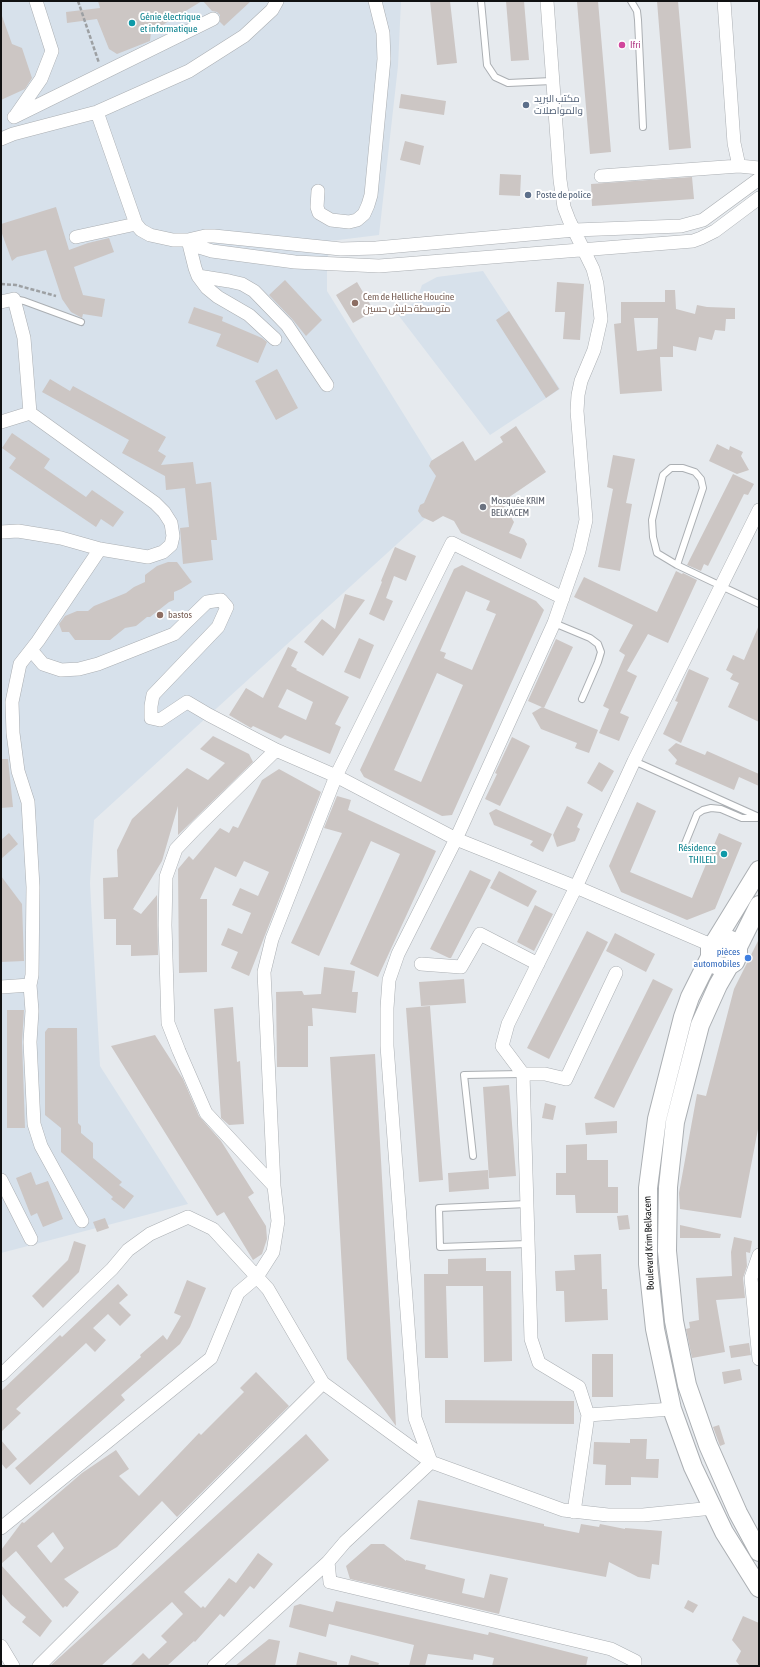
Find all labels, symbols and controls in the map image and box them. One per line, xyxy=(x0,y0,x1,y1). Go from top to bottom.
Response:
place label: Génie électrique et informatique xyxy=(140,11,200,34)
marker: Génie électrique et informatique xyxy=(127,18,137,28)
place label: Ifri xyxy=(630,39,641,51)
marker: Ifri xyxy=(617,40,627,50)
place label: مكتب البريد والمواصلات xyxy=(534,93,583,116)
marker: مكتب البريد والمواصلات xyxy=(521,100,531,110)
place label: Poste de police xyxy=(536,189,591,201)
marker: Poste de police xyxy=(523,190,533,200)
place label: Cem de Helliche Houcine متوسطة حليش حسين xyxy=(363,291,454,314)
marker: Cem de Helliche Houcine متوسطة حليش حسين xyxy=(350,298,360,308)
place label: Mosquée KRIM BELKACEM xyxy=(491,495,545,518)
marker: Mosquée KRIM BELKACEM xyxy=(478,502,488,512)
place label: bastos xyxy=(168,609,192,621)
marker: bastos xyxy=(155,610,165,620)
place label: Résidence THILELI xyxy=(678,842,716,866)
marker: Résidence THILELI xyxy=(719,849,729,859)
place label: pièces automobiles xyxy=(693,946,740,970)
marker: pièces automobiles xyxy=(743,953,753,963)
street label: Boulevard Krim Belkacem xyxy=(641,1196,657,1290)

